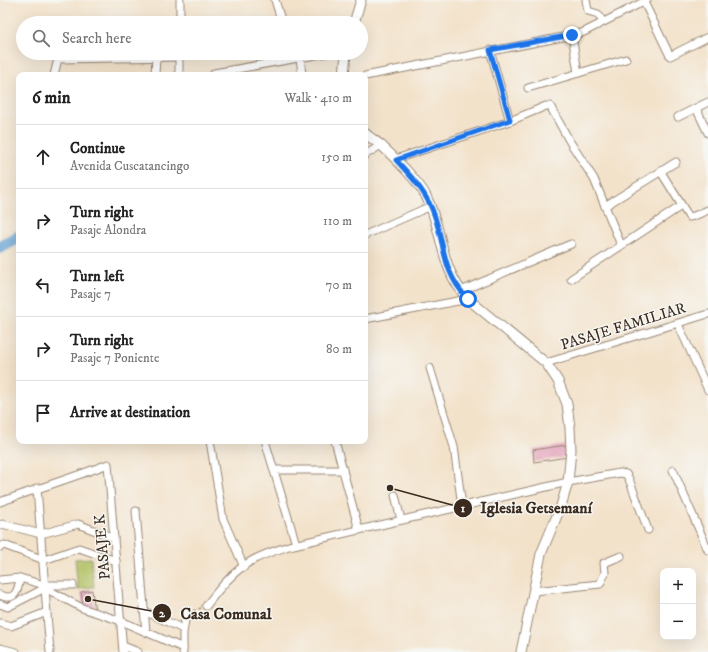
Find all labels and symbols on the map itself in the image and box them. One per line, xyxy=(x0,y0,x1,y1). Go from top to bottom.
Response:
route end xyxy=(563,26,581,44)
route start xyxy=(459,290,477,308)
street label: PASAJE FAMILIAR xyxy=(558,298,688,355)
callout: Iglesia Getsemaní xyxy=(453,494,600,522)
text: Iglesia Getsemaní xyxy=(480,498,594,518)
text: 1 xyxy=(461,501,466,516)
street label: PASAJE K xyxy=(90,513,115,580)
callout: Casa Comunal xyxy=(152,599,279,627)
text: Casa Comunal xyxy=(180,604,273,624)
text: 2 xyxy=(159,606,166,621)

